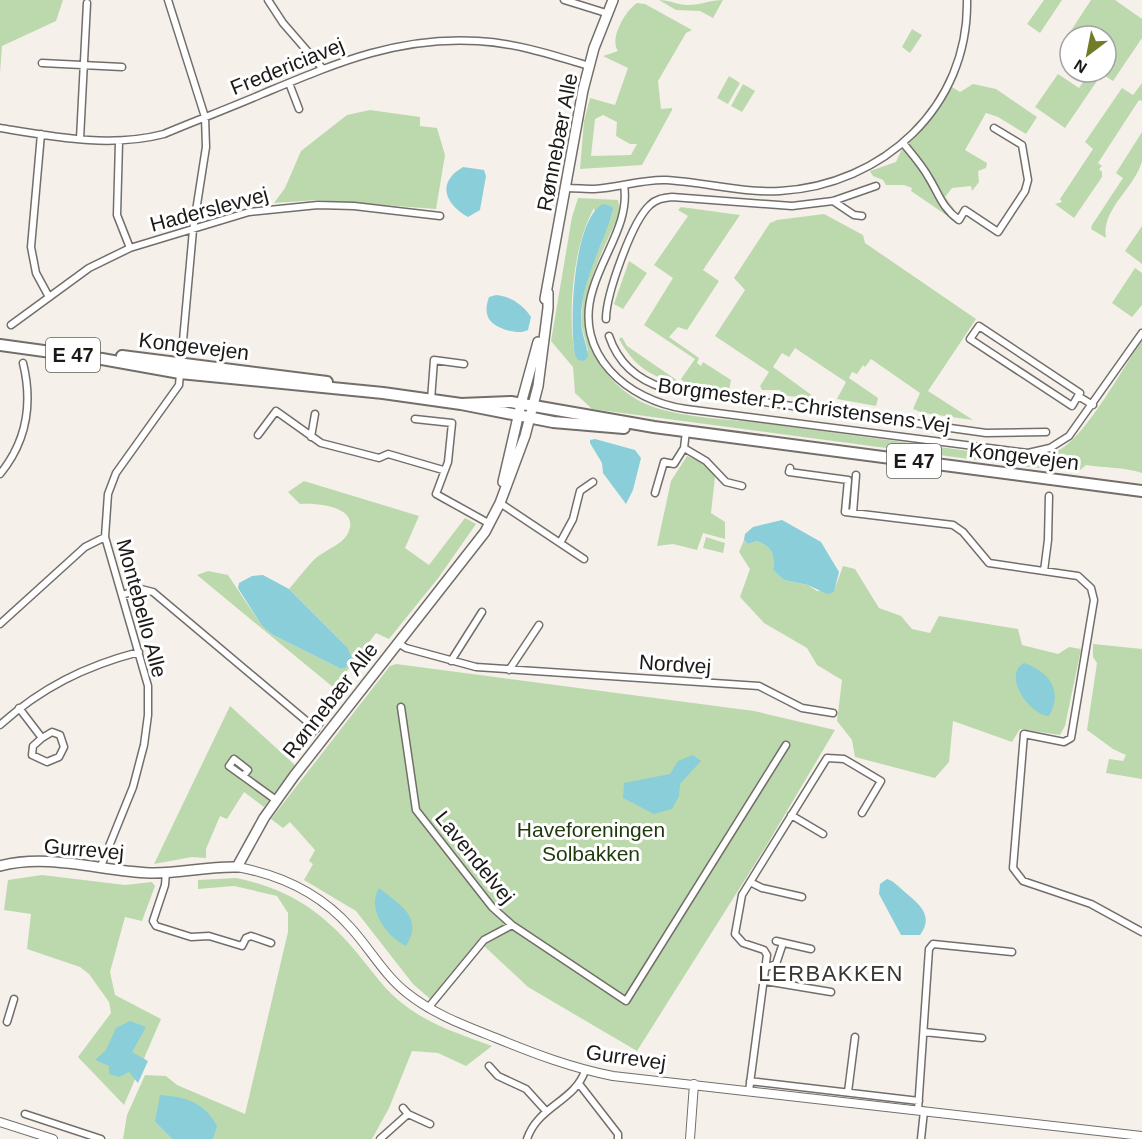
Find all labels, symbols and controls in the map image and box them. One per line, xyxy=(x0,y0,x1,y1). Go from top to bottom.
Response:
north arrow xyxy=(1058,24,1118,84)
street label: Fredericiavej xyxy=(227,33,347,99)
text: N xyxy=(1071,56,1090,77)
street label: Rønnebær Alle xyxy=(532,71,582,213)
street label: Haderslevvej xyxy=(147,182,271,236)
street label: Kongevejen xyxy=(138,328,250,364)
road number: E 47 xyxy=(46,338,100,372)
street label: Borgmester P. Christensens Vej xyxy=(656,373,952,437)
street label: Kongevejen xyxy=(968,438,1080,474)
road number: E 47 xyxy=(887,444,941,478)
street label: Montebello Alle xyxy=(112,536,172,680)
street label: Rønnebær Alle xyxy=(278,638,382,762)
street label: Nordvej xyxy=(638,650,712,678)
street label: Lavendelvej xyxy=(431,806,519,908)
park label: Haveforeningen Solbakken xyxy=(517,818,665,865)
street label: Gurrevej xyxy=(43,834,125,864)
district label: LERBAKKEN xyxy=(758,961,904,986)
street label: Gurrevej xyxy=(585,1040,667,1074)

